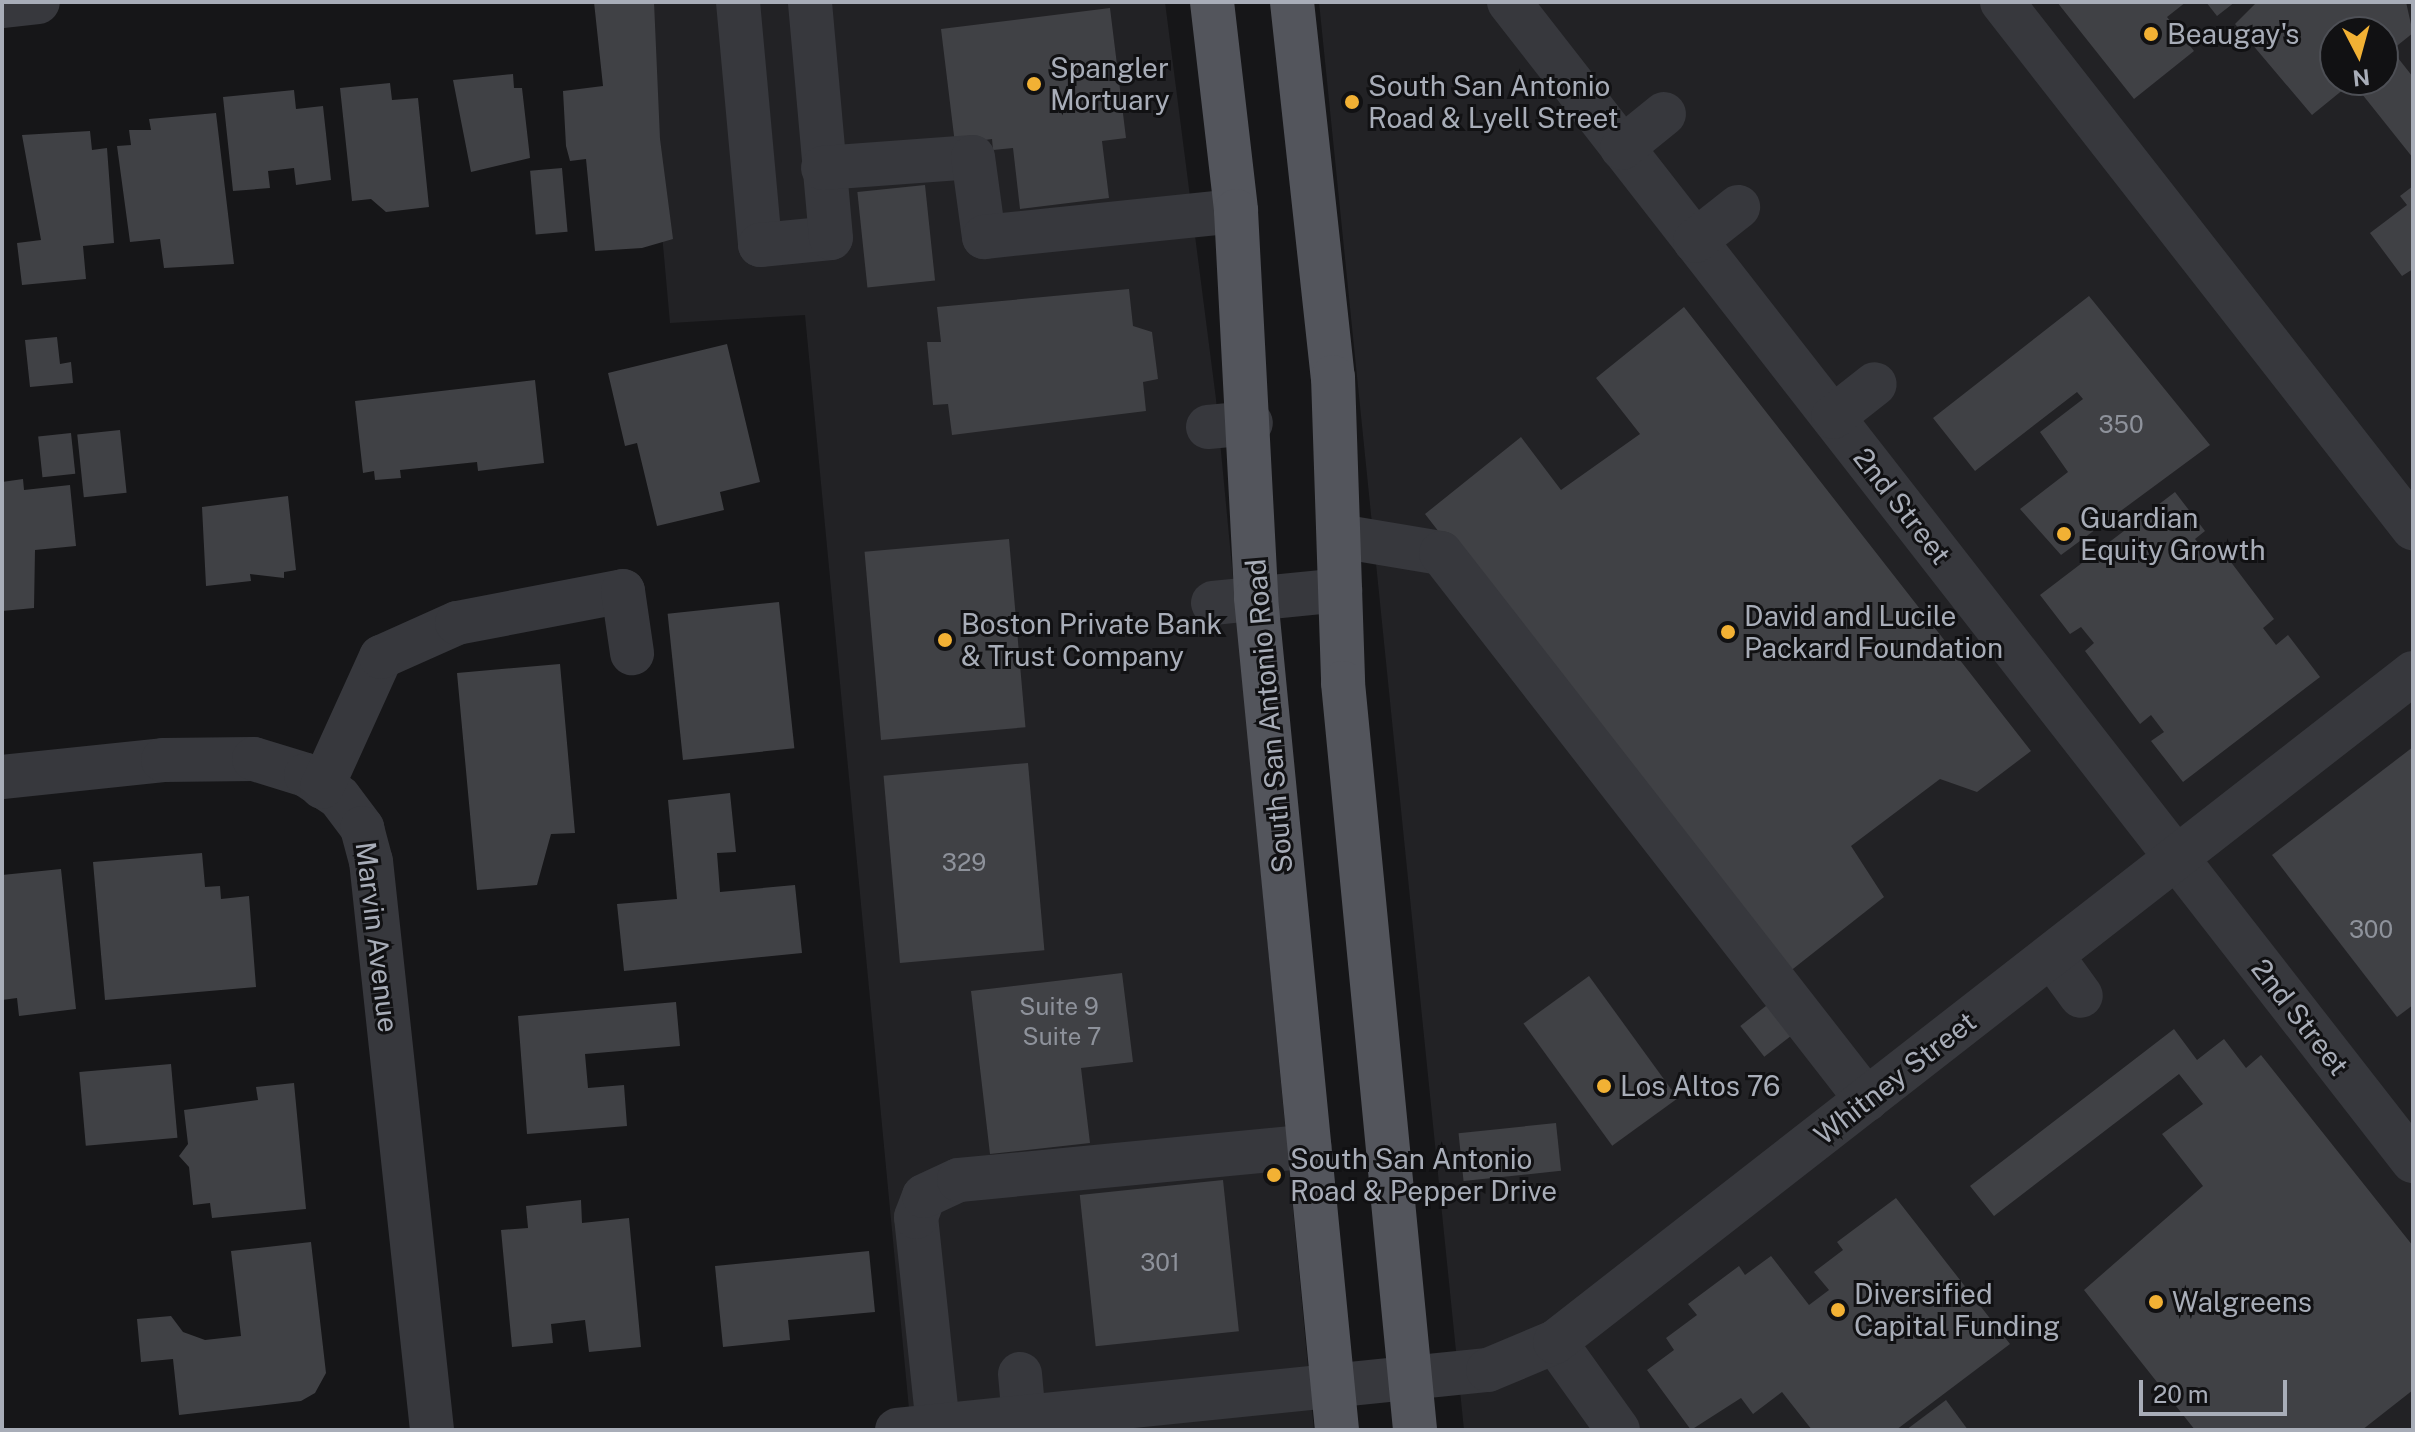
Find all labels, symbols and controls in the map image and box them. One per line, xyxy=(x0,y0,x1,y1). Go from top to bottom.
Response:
north arrow xyxy=(2319,16,2399,96)
place label: Beaugay's xyxy=(2167,17,2300,51)
marker: Beaugay's xyxy=(2142,25,2160,43)
place label: Spangler Mortuary xyxy=(1050,51,1170,117)
text: N xyxy=(2351,64,2371,92)
place label: South San Antonio Road & Lyell Street xyxy=(1368,69,1619,135)
marker: Spangler Mortuary xyxy=(1025,75,1043,93)
marker: South San Antonio Road & Lyell Street xyxy=(1343,93,1361,111)
house number: 350 xyxy=(2098,411,2144,439)
street label: 2nd Street xyxy=(1846,441,1958,571)
place label: Guardian Equity Growth xyxy=(2080,501,2266,567)
marker: Guardian Equity Growth xyxy=(2055,525,2073,543)
street label: South San Antonio Road xyxy=(1239,557,1299,875)
place label: David and Lucile Packard Foundation xyxy=(1744,599,2003,665)
place label: Boston Private Bank & Trust Company xyxy=(961,607,1222,673)
marker: David and Lucile Packard Foundation xyxy=(1719,623,1737,641)
marker: Boston Private Bank & Trust Company xyxy=(936,631,954,649)
street label: Marvin Avenue xyxy=(349,840,405,1034)
house number: 329 xyxy=(942,849,986,877)
house number: 300 xyxy=(2349,916,2393,944)
street label: 2nd Street xyxy=(2244,952,2356,1082)
house number: Suite 9 xyxy=(1019,993,1099,1021)
street label: Whitney Street xyxy=(1807,1004,1983,1152)
house number: Suite 7 xyxy=(1023,1023,1101,1051)
place label: Los Altos 76 xyxy=(1620,1069,1781,1103)
marker: Los Altos 76 xyxy=(1595,1077,1613,1095)
place label: South San Antonio Road & Pepper Drive xyxy=(1290,1142,1557,1208)
marker: South San Antonio Road & Pepper Drive xyxy=(1265,1166,1283,1184)
house number: 301 xyxy=(1140,1249,1180,1277)
place label: Diversified Capital Funding xyxy=(1854,1277,2060,1343)
place label: Walgreens xyxy=(2172,1285,2312,1319)
marker: Walgreens xyxy=(2147,1293,2165,1311)
marker: Diversified Capital Funding xyxy=(1829,1301,1847,1319)
scale bar xyxy=(2143,1364,2291,1414)
text: 20 m xyxy=(2153,1380,2209,1408)

